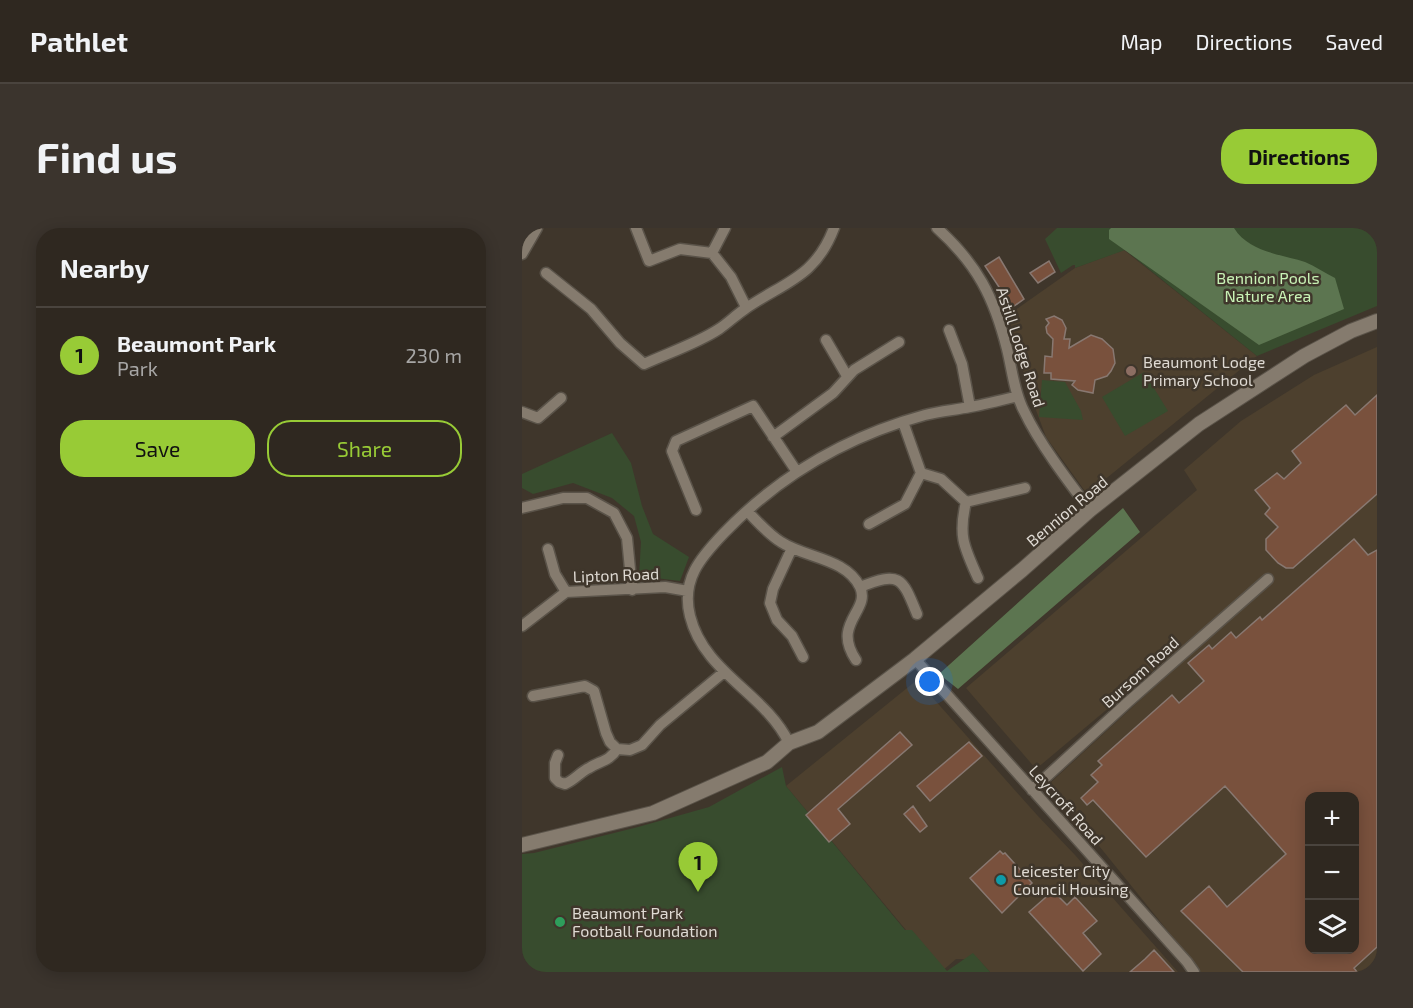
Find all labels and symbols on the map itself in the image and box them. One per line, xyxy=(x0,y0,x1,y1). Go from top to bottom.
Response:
park label: Bennion Pools Nature Area xyxy=(1216,268,1320,305)
street label: Astill Lodge Road xyxy=(993,284,1050,409)
place label: Beaumont Lodge Primary School xyxy=(1143,352,1265,389)
marker: Beaumont Lodge Primary School xyxy=(1124,364,1138,378)
street label: Bennion Road xyxy=(1022,471,1111,550)
street label: Lipton Road xyxy=(572,563,659,586)
street label: Bursom Road xyxy=(1097,632,1182,711)
your location xyxy=(915,667,944,696)
street label: Leycroft Road xyxy=(1026,761,1107,848)
pin: 1 xyxy=(678,842,717,892)
place label: Leicester City Council Housing xyxy=(1013,861,1129,898)
marker: Leicester City Council Housing xyxy=(994,873,1008,887)
place label: Beaumont Park Football Foundation xyxy=(572,903,717,940)
marker: Beaumont Park Football Foundation xyxy=(553,915,567,929)

